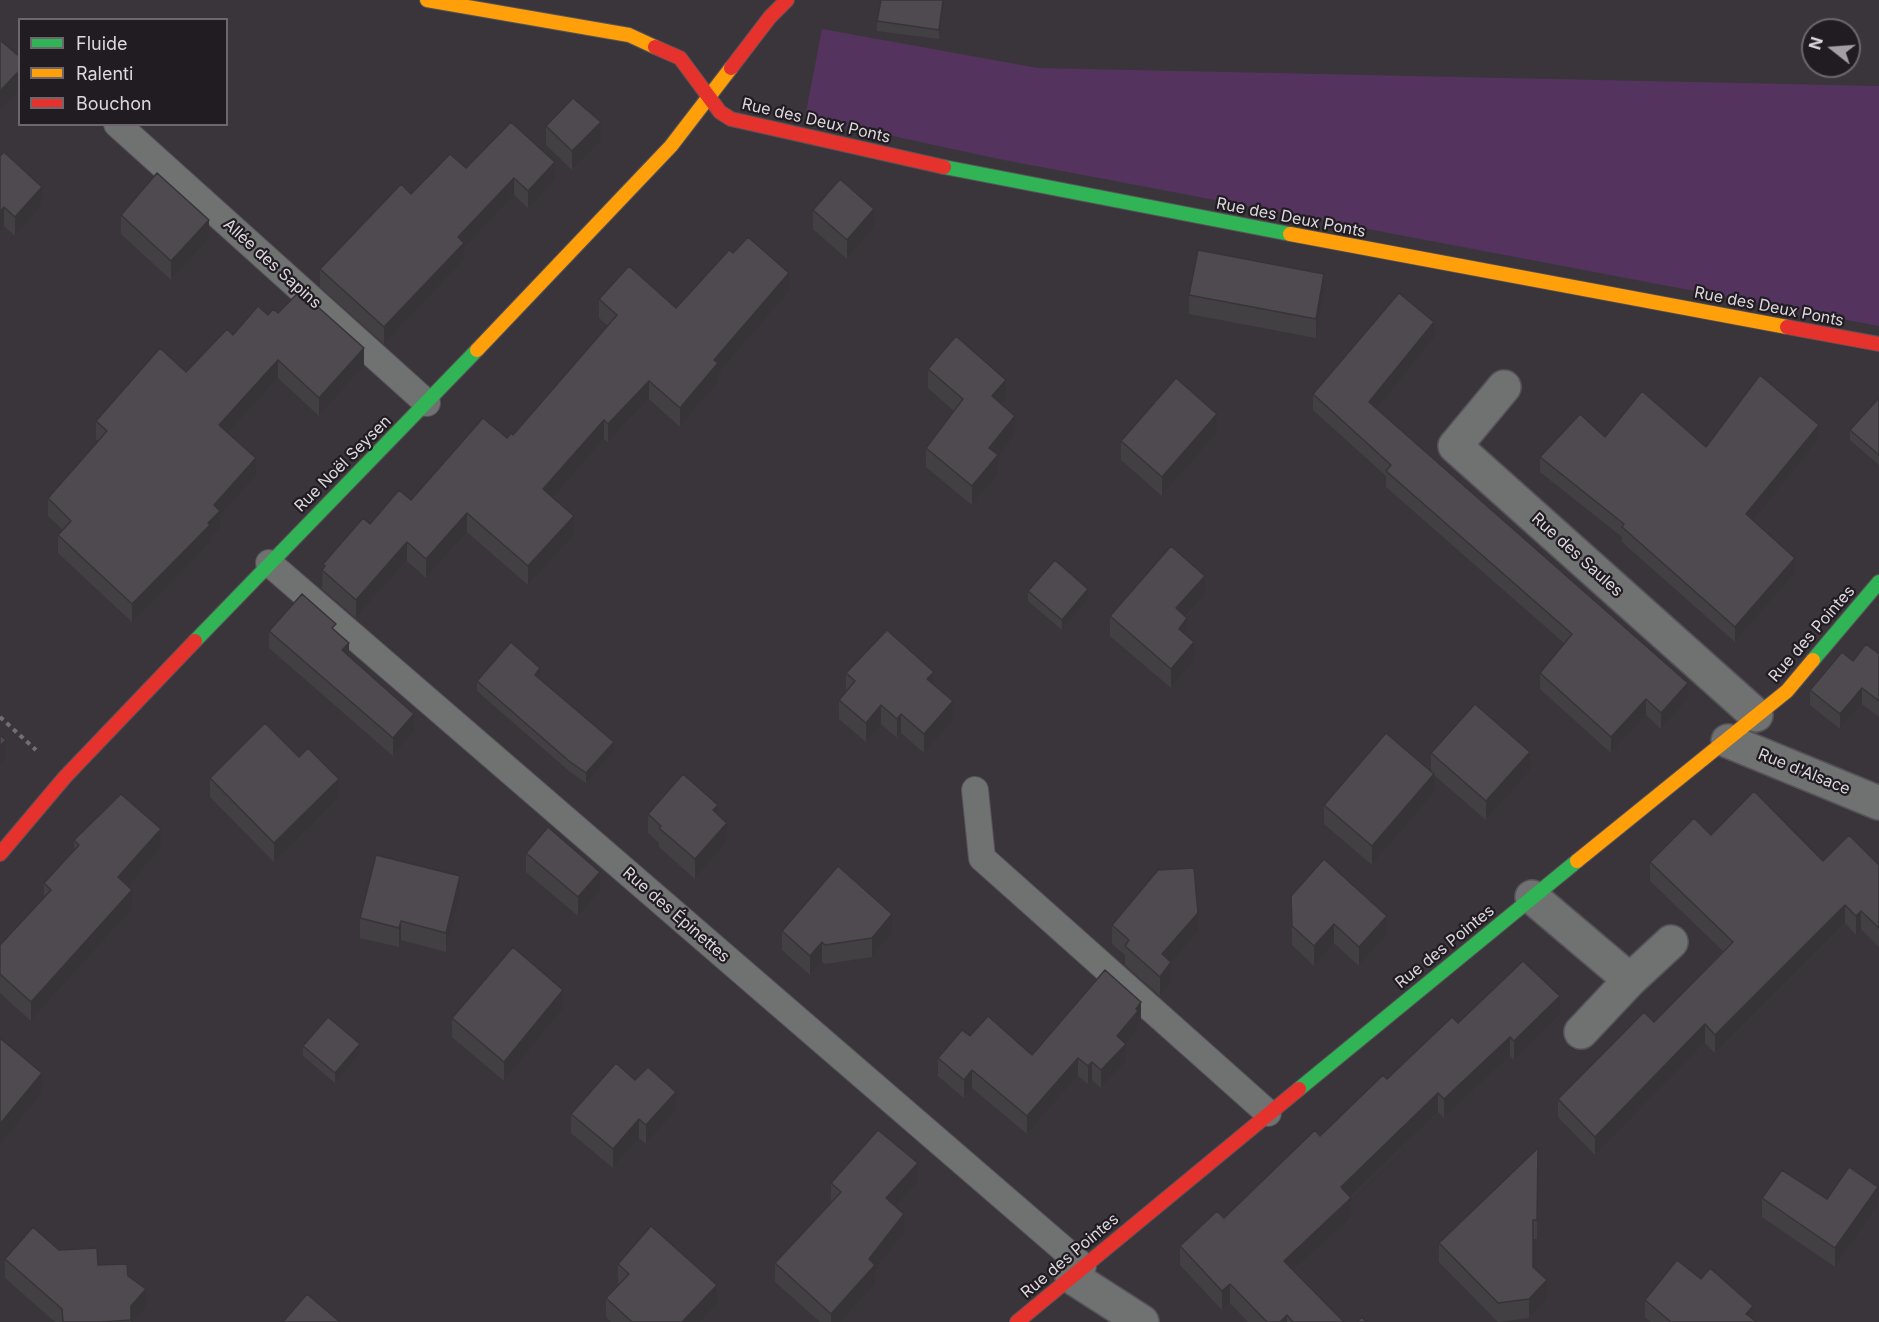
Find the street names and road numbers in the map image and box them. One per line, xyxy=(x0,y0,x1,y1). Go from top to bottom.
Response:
street label: Rue des Deux Ponts xyxy=(740,95,892,147)
street label: Rue des Deux Ponts xyxy=(1215,194,1367,242)
street label: Allée des Sapins xyxy=(219,215,325,313)
street label: Rue des Deux Ponts xyxy=(1693,283,1845,331)
street label: Rue Noël Seysen xyxy=(291,412,395,516)
street label: Rue des Saules xyxy=(1527,509,1627,601)
street label: Rue des Pointes xyxy=(1765,582,1859,686)
street label: Rue d'Alsace xyxy=(1755,745,1853,799)
street label: Rue des Épinettes xyxy=(619,863,733,967)
street label: Rue des Pointes xyxy=(1392,901,1498,993)
street label: Rue des Pointes xyxy=(1017,1210,1123,1302)

